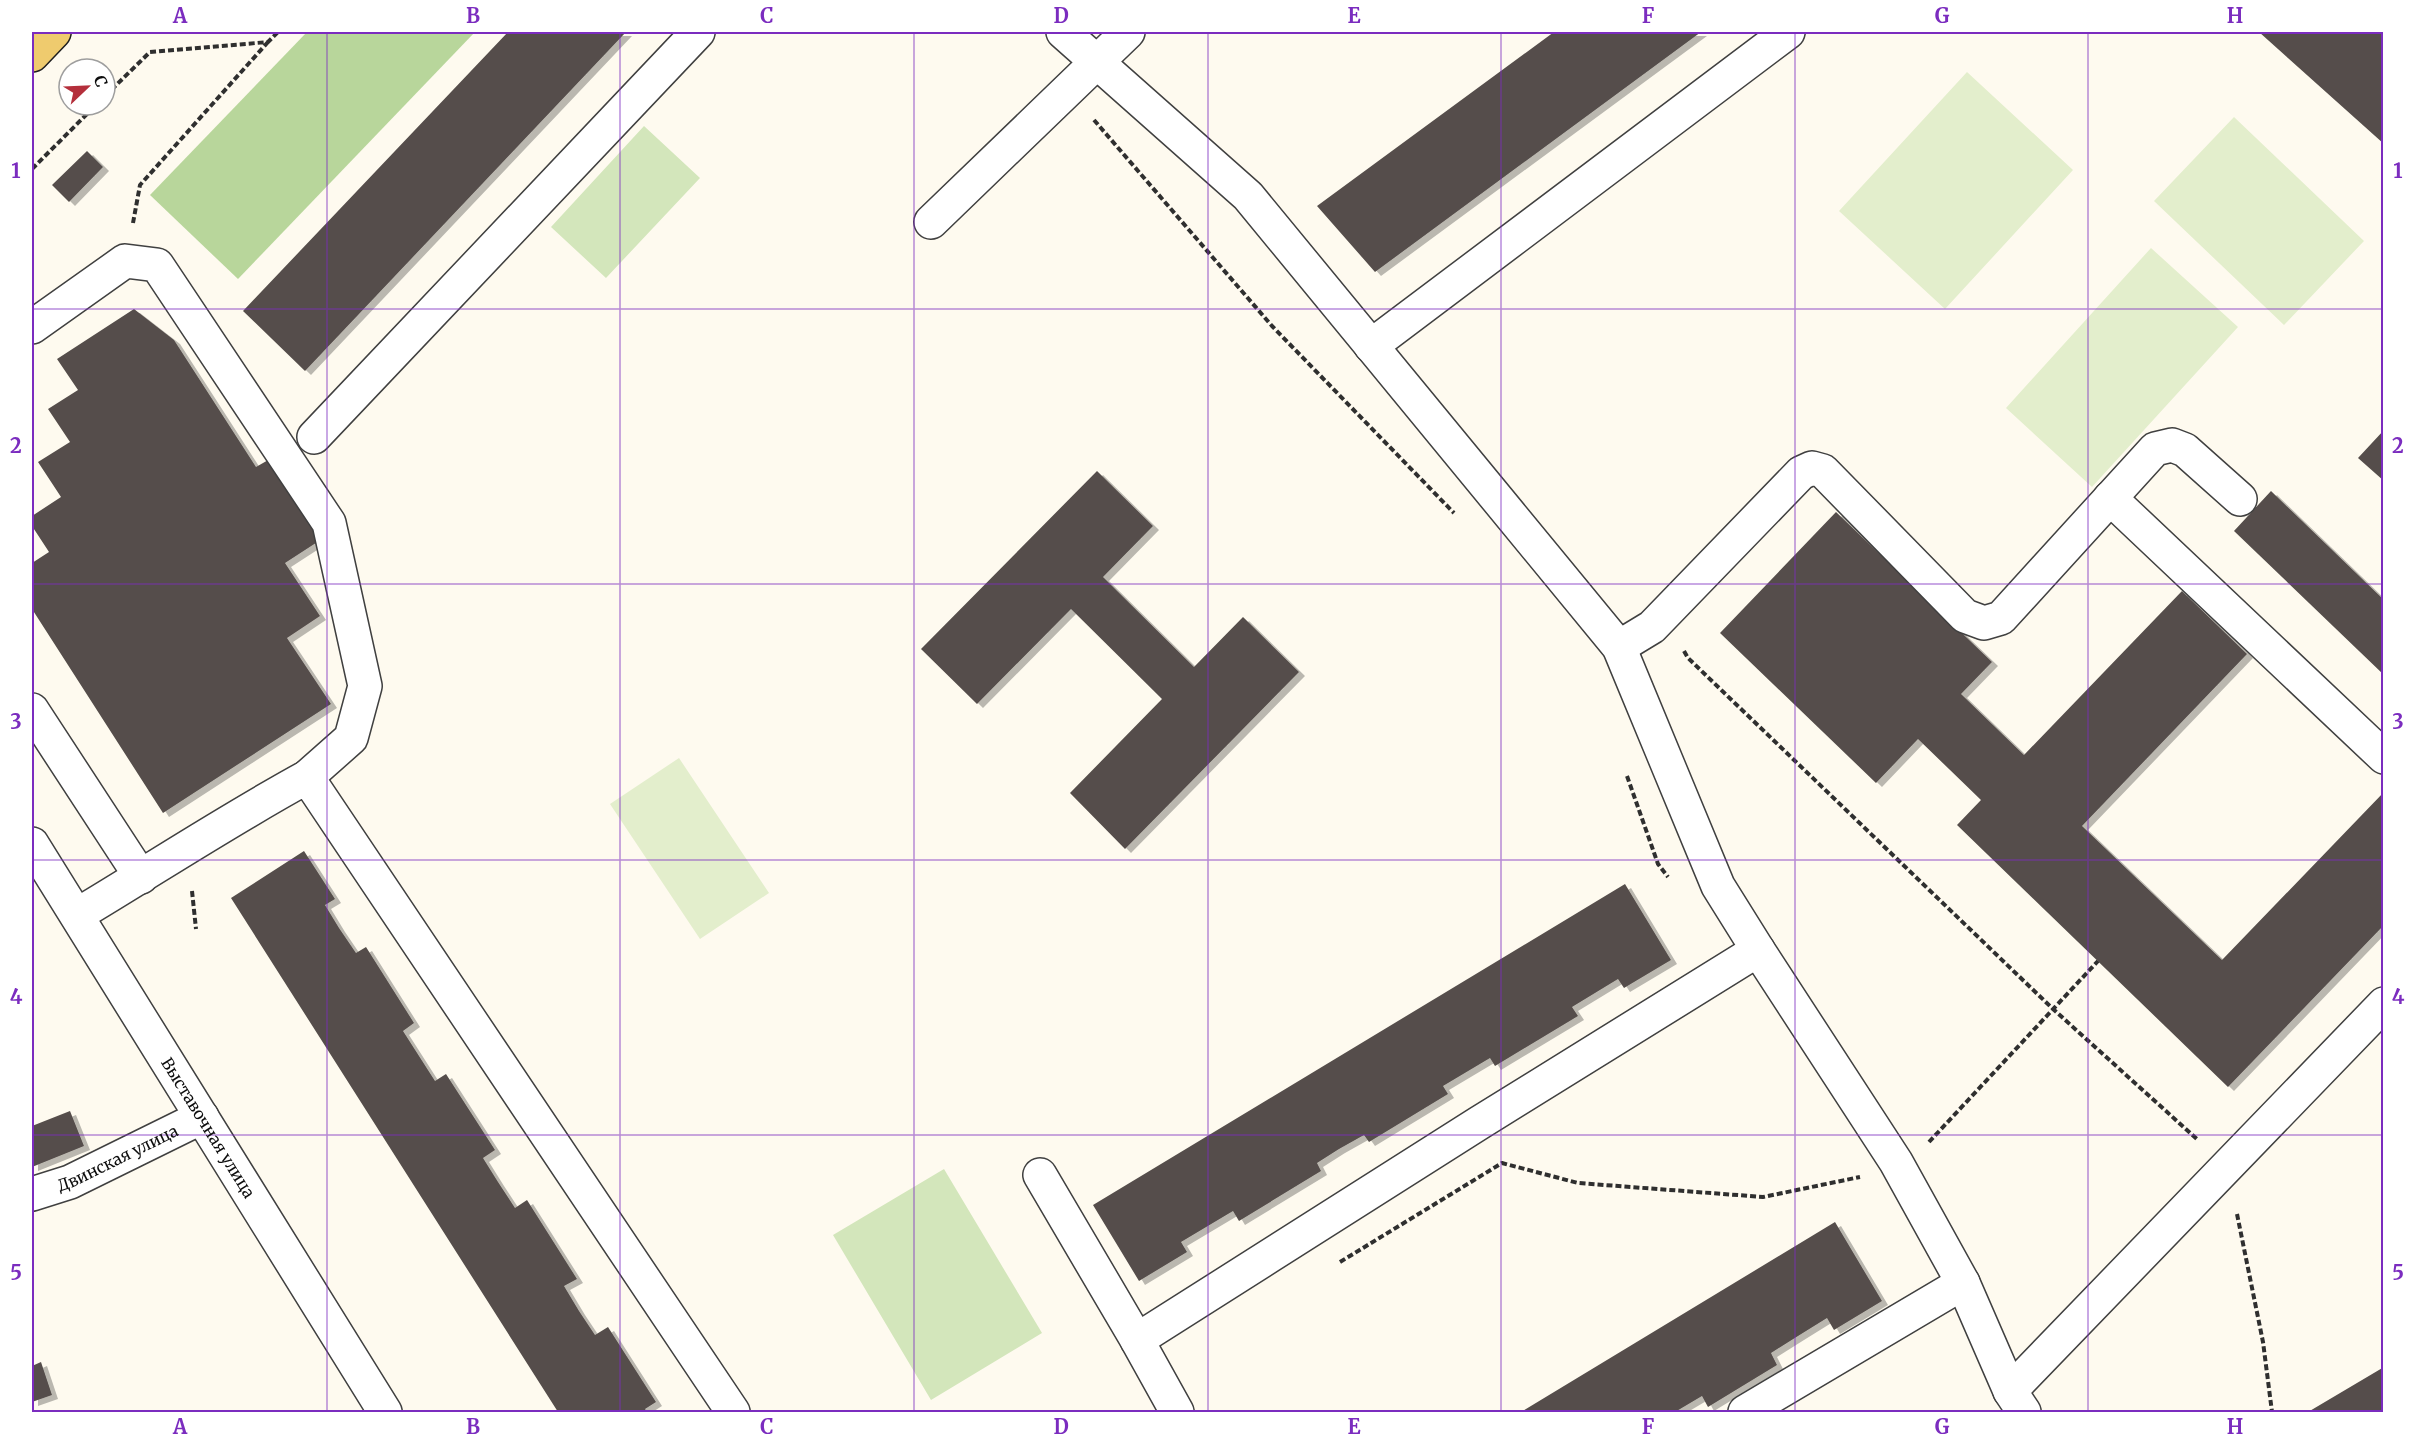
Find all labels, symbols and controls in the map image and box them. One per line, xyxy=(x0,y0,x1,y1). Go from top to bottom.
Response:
text: A xyxy=(172,3,188,28)
text: B xyxy=(466,3,480,28)
text: C xyxy=(760,3,774,28)
text: D xyxy=(1053,3,1069,28)
text: E xyxy=(1347,3,1361,28)
text: F xyxy=(1642,3,1655,28)
text: G xyxy=(1935,3,1950,28)
text: H xyxy=(2227,3,2243,28)
north arrow xyxy=(57,57,117,117)
text: С xyxy=(90,72,112,90)
text: 1 xyxy=(11,158,21,183)
text: 1 xyxy=(2393,158,2403,183)
text: 2 xyxy=(10,433,22,458)
text: 2 xyxy=(2392,433,2404,458)
text: 3 xyxy=(10,709,22,734)
text: 3 xyxy=(2392,709,2404,734)
text: 4 xyxy=(10,984,23,1009)
text: 4 xyxy=(2392,984,2405,1009)
street label: Выставочная улица xyxy=(157,1054,260,1202)
street label: Двинская улица xyxy=(55,1120,182,1195)
text: 5 xyxy=(10,1260,22,1285)
text: 5 xyxy=(2392,1260,2404,1285)
text: A xyxy=(172,1414,188,1439)
text: B xyxy=(466,1414,480,1439)
text: C xyxy=(760,1414,774,1439)
text: D xyxy=(1053,1414,1069,1439)
text: E xyxy=(1347,1414,1361,1439)
text: F xyxy=(1642,1414,1655,1439)
text: G xyxy=(1935,1414,1950,1439)
text: H xyxy=(2227,1414,2243,1439)

